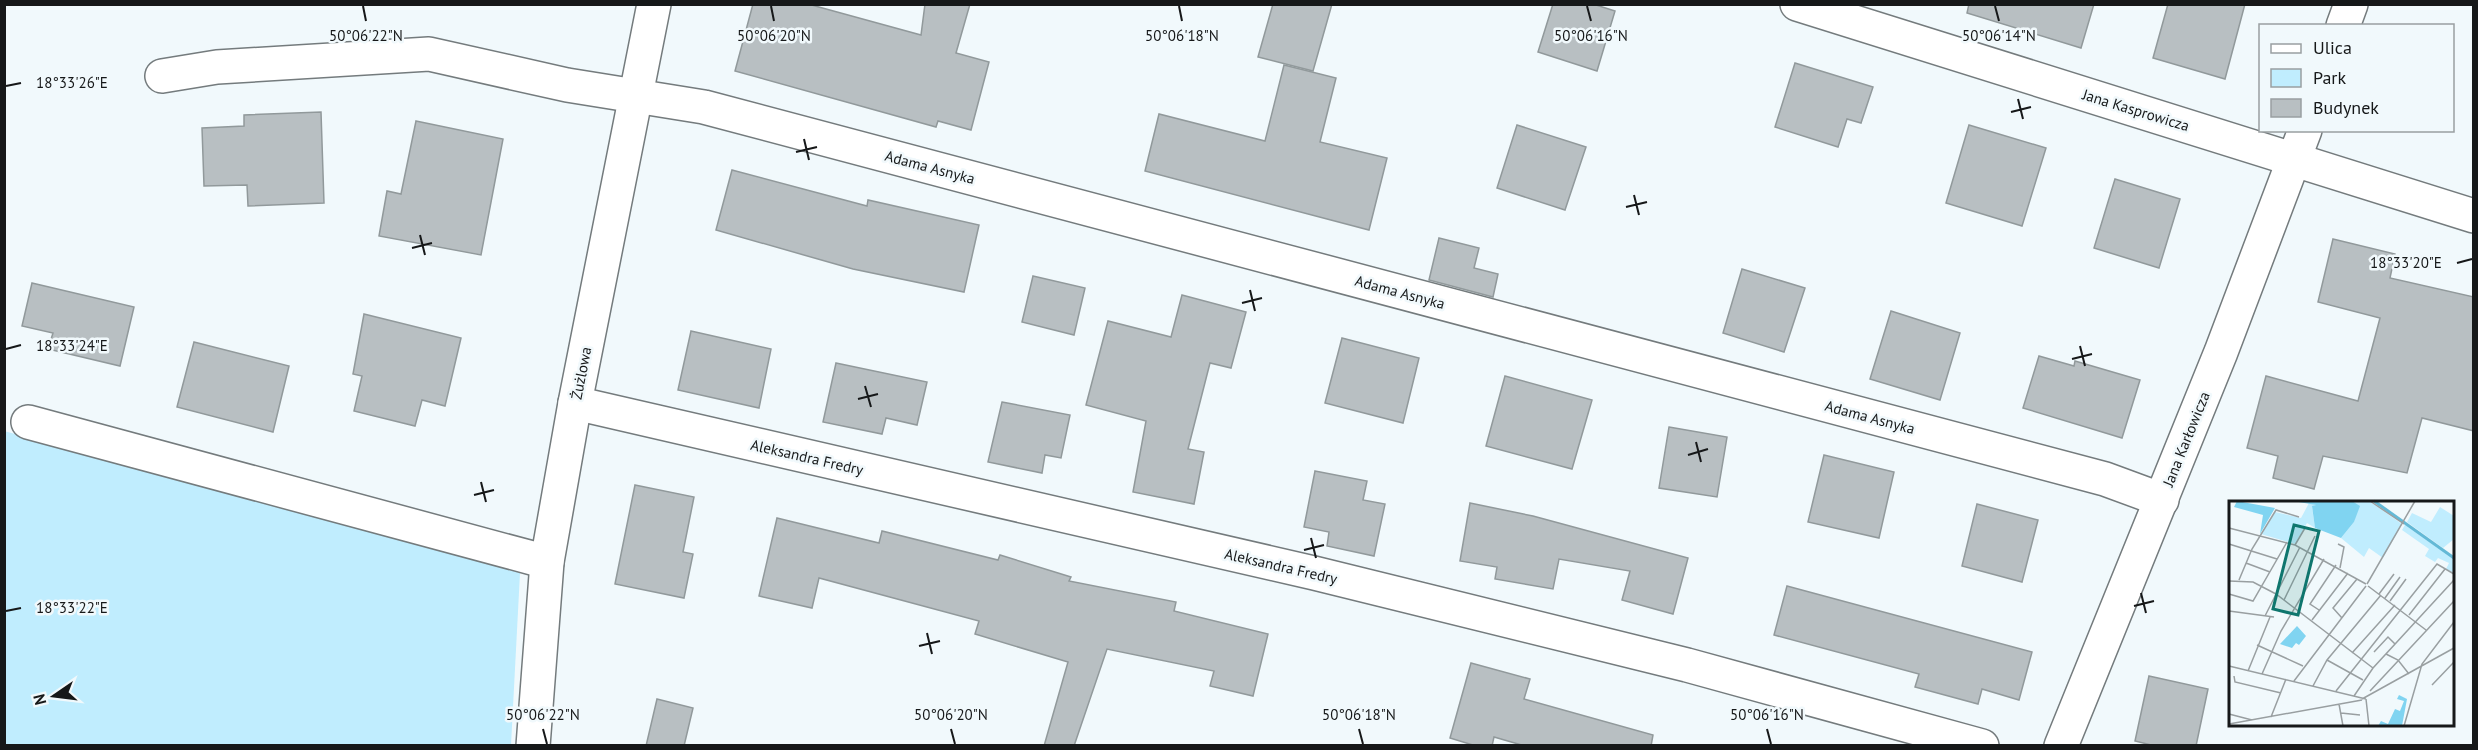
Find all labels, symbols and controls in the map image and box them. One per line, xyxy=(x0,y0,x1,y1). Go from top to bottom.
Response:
legend xyxy=(2259,24,2454,132)
text: 50°06'22"N xyxy=(329,26,403,45)
text: 50°06'20"N xyxy=(737,26,811,45)
text: 50°06'18"N xyxy=(1145,26,1219,45)
text: 50°06'16"N xyxy=(1554,26,1628,45)
text: 50°06'14"N xyxy=(1962,26,2036,45)
text: Ulica xyxy=(2313,36,2352,59)
text: Park xyxy=(2313,66,2346,89)
text: 18°33'26"E xyxy=(36,73,108,92)
street label: Jana Kasprowicza xyxy=(2079,84,2192,135)
text: Budynek xyxy=(2313,96,2379,119)
street label: Adama Asnyka xyxy=(883,146,977,188)
text: 18°33'20"E xyxy=(2370,253,2442,272)
street label: Adama Asnyka xyxy=(1353,271,1447,313)
text: 18°33'24"E xyxy=(36,336,108,355)
street label: Żużlowa xyxy=(567,345,595,401)
street label: Jana Karłowicza xyxy=(2158,389,2214,490)
street label: Adama Asnyka xyxy=(1823,396,1917,438)
street label: Aleksandra Fredry xyxy=(749,435,865,479)
inset map xyxy=(2229,501,2454,726)
street label: Aleksandra Fredry xyxy=(1223,544,1339,588)
text: 18°33'22"E xyxy=(36,598,108,617)
north arrow xyxy=(24,666,84,726)
text: N xyxy=(28,692,50,707)
text: 50°06'22"N xyxy=(506,705,580,724)
text: 50°06'20"N xyxy=(914,705,988,724)
text: 50°06'18"N xyxy=(1322,705,1396,724)
text: 50°06'16"N xyxy=(1730,705,1804,724)

